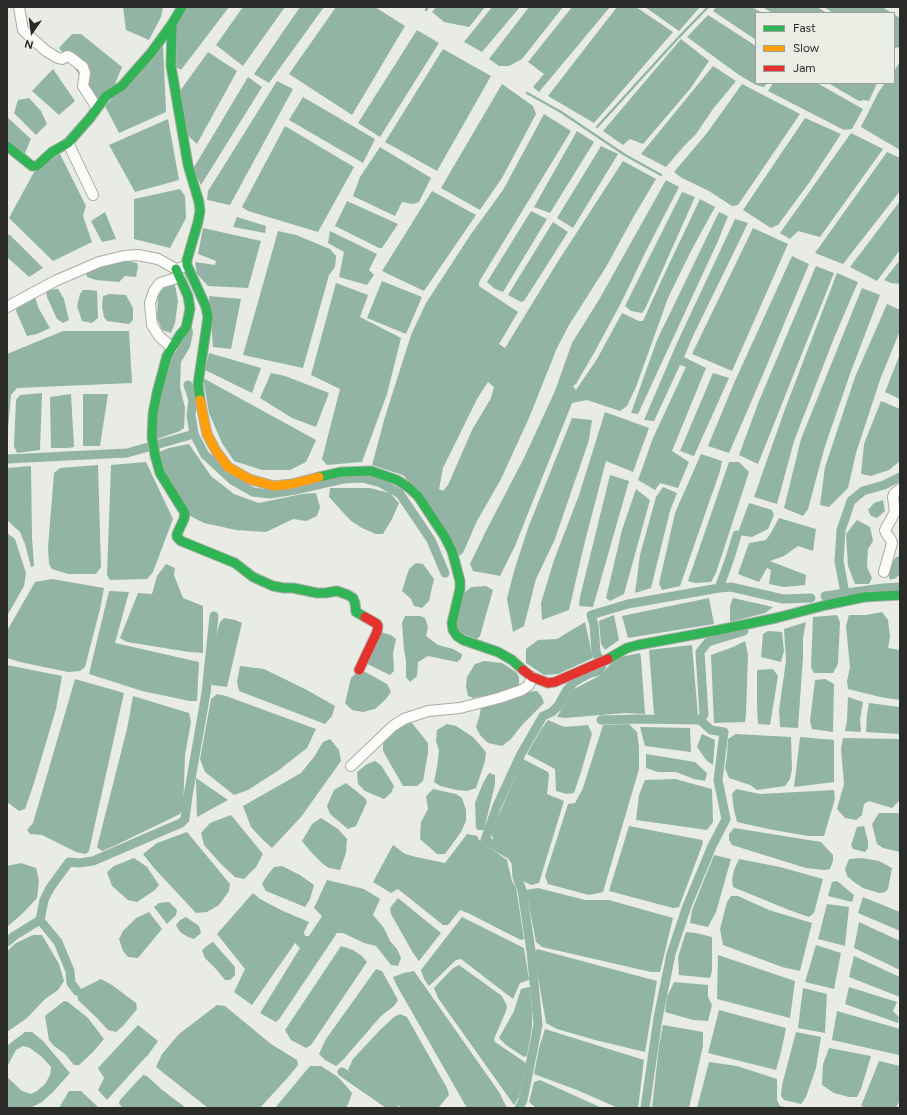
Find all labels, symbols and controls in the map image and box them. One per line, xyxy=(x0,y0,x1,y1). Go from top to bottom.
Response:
north arrow xyxy=(12,12,52,52)
legend xyxy=(755,12,895,84)
text: Fast xyxy=(793,21,816,35)
text: N xyxy=(23,37,35,51)
text: Slow xyxy=(793,41,819,55)
text: Jam xyxy=(793,61,816,75)

